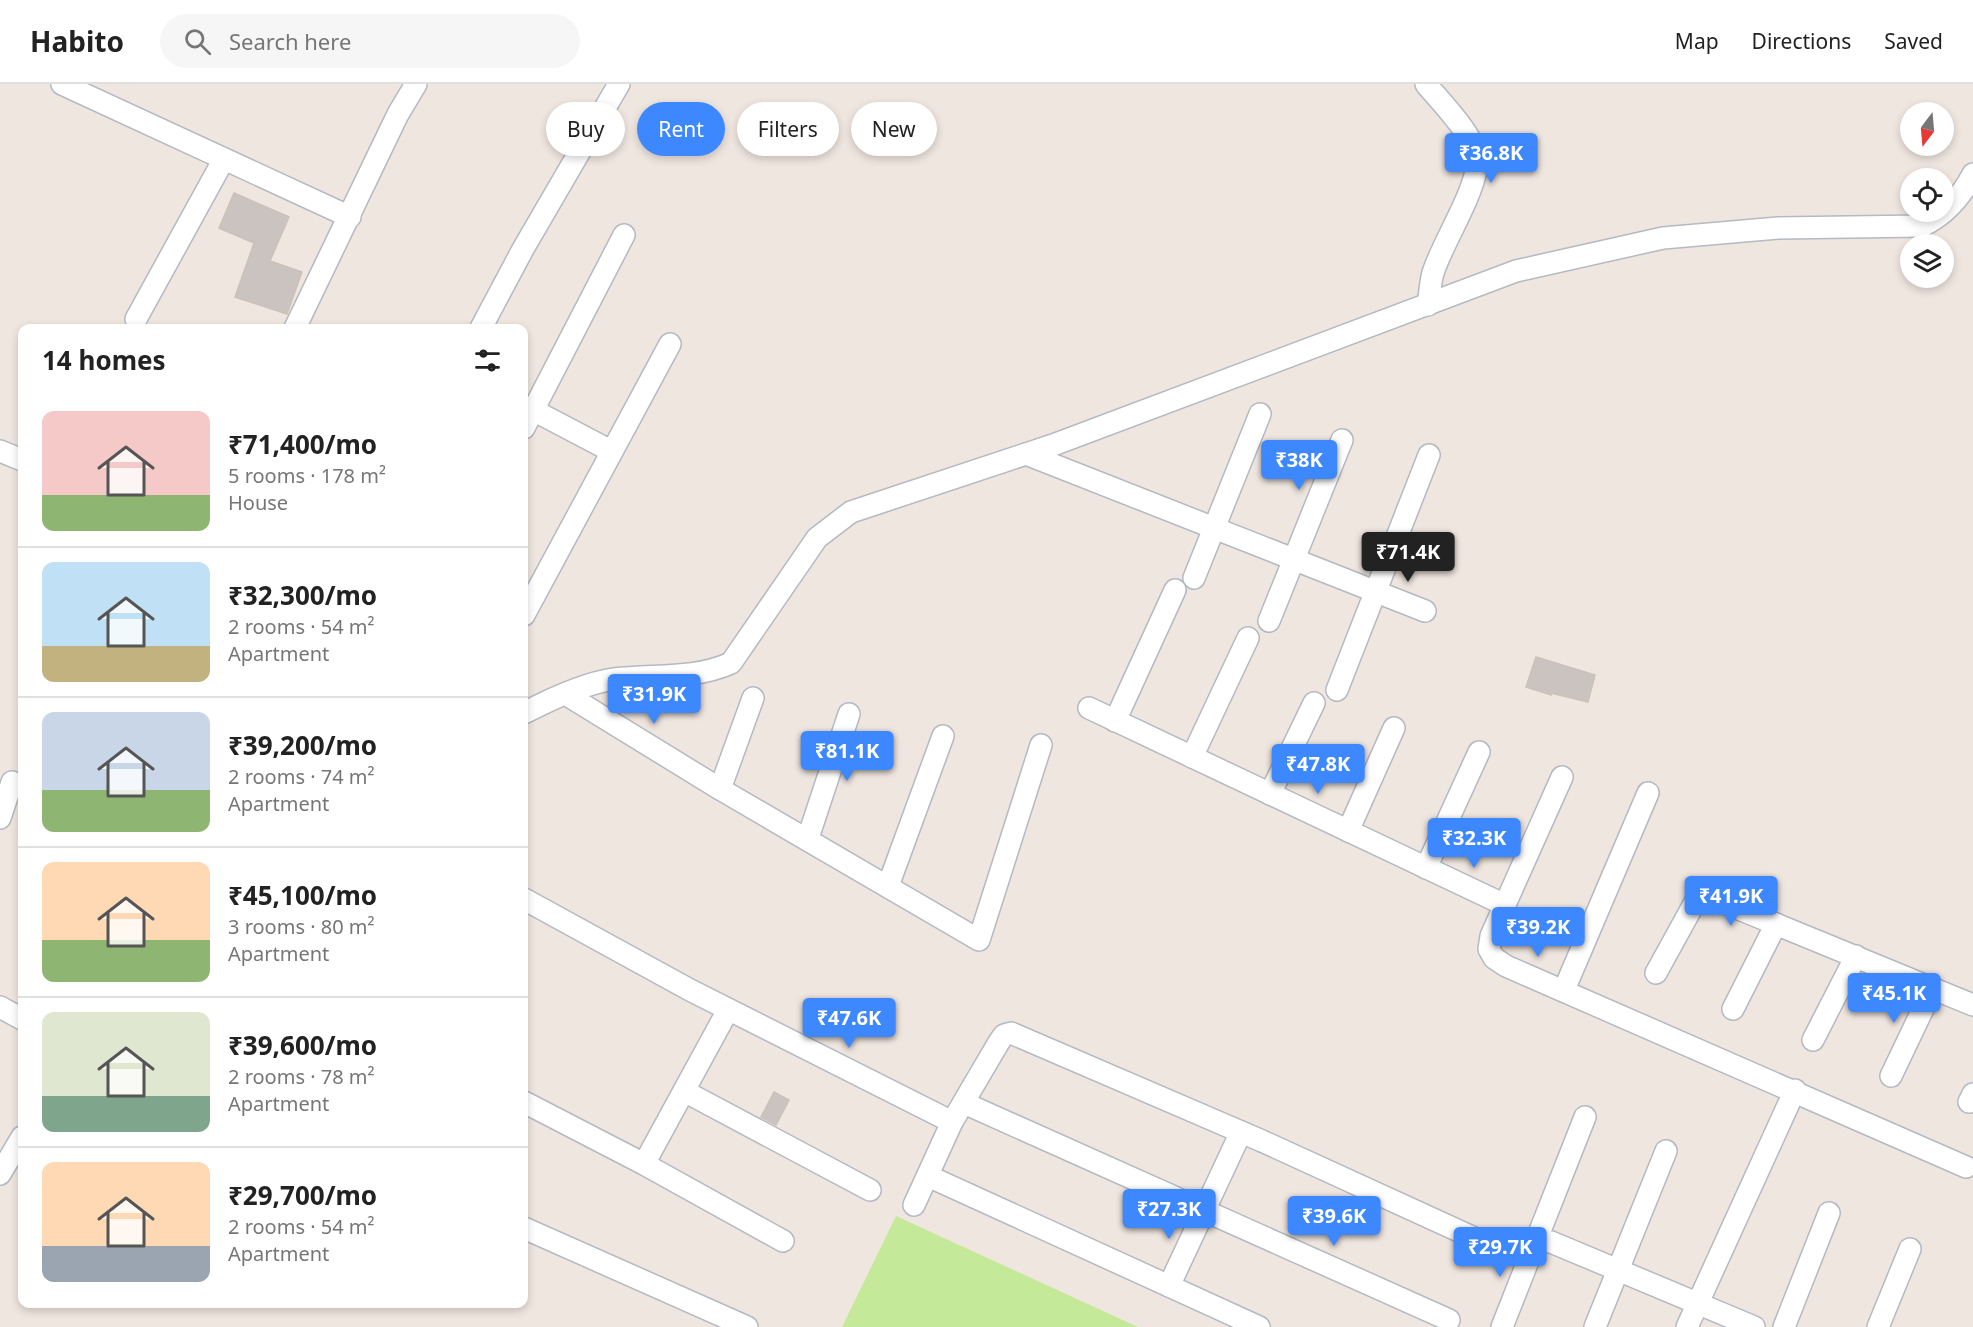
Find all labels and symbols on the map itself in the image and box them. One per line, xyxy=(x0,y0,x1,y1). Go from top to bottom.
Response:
north arrow xyxy=(1900,102,1954,156)
pin: ₹36.8K xyxy=(1442,133,1540,184)
pin: ₹38K xyxy=(1263,440,1335,491)
pin: ₹71.4K xyxy=(1359,532,1457,583)
pin: ₹31.9K xyxy=(605,674,703,725)
pin: ₹81.1K xyxy=(798,731,896,782)
pin: ₹47.8K xyxy=(1269,744,1367,795)
pin: ₹32.3K xyxy=(1425,818,1523,869)
pin: ₹41.9K xyxy=(1682,876,1780,927)
pin: ₹39.2K xyxy=(1489,907,1587,958)
pin: ₹45.1K xyxy=(1845,973,1943,1024)
pin: ₹47.6K xyxy=(800,998,898,1049)
pin: ₹27.3K xyxy=(1120,1189,1218,1240)
pin: ₹39.6K xyxy=(1285,1196,1383,1247)
pin: ₹29.7K xyxy=(1451,1227,1549,1278)

